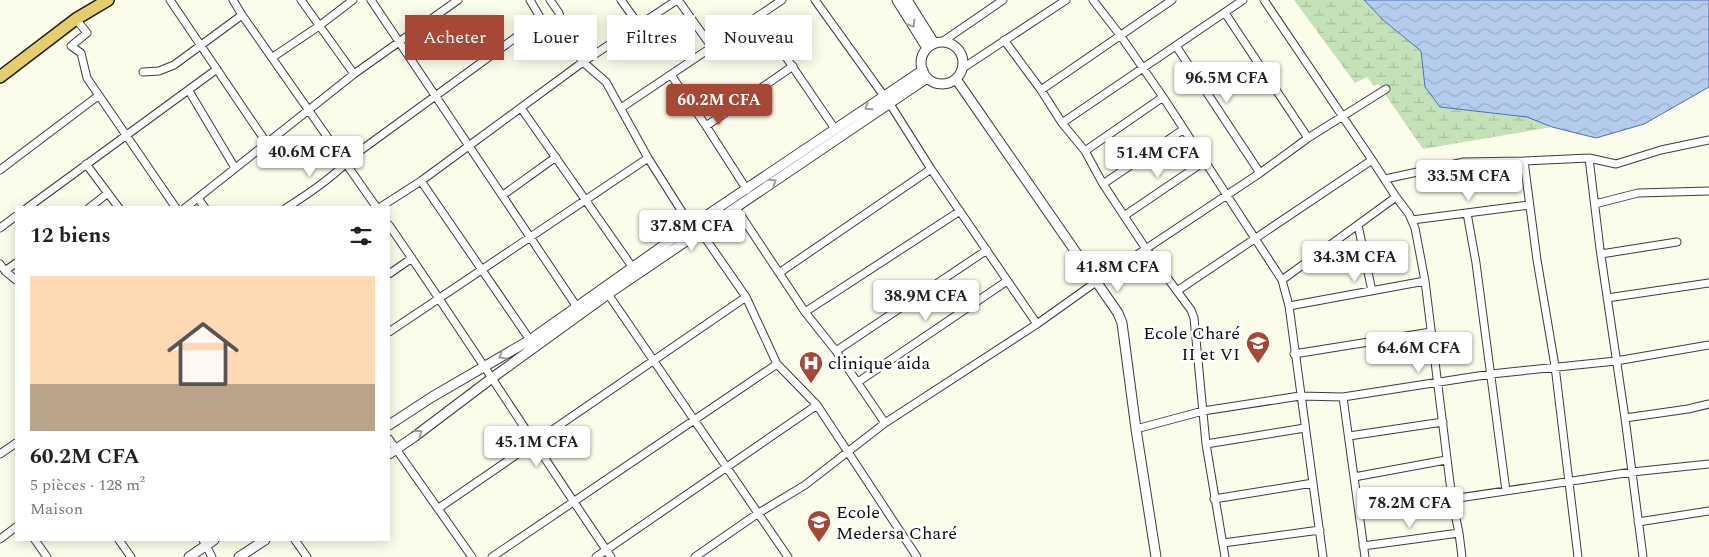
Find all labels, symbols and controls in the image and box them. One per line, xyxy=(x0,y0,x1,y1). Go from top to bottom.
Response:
chip: Acheter xyxy=(405,15,504,60)
chip: Louer xyxy=(514,15,597,60)
chip: Filtres xyxy=(607,15,695,60)
chip: Nouveau xyxy=(705,15,812,60)
one-way arrow xyxy=(906,19,916,28)
pin: 96.5M CFA xyxy=(1170,62,1284,104)
text: 96.5M CFA xyxy=(1185,66,1269,90)
pin: 60.2M CFA xyxy=(662,84,776,126)
text: 60.2M CFA xyxy=(677,88,761,112)
one-way arrow xyxy=(864,101,873,111)
pin: 40.6M CFA xyxy=(253,136,367,178)
pin: 51.4M CFA xyxy=(1101,136,1215,179)
text: 40.6M CFA xyxy=(268,140,352,164)
text: 51.4M CFA xyxy=(1116,141,1200,165)
pin: 33.5M CFA xyxy=(1412,160,1526,202)
text: 33.5M CFA xyxy=(1427,164,1511,188)
one-way arrow xyxy=(767,179,777,188)
pin: 37.8M CFA xyxy=(635,210,749,252)
text: 37.8M CFA xyxy=(650,214,734,238)
text: 12 biens xyxy=(30,220,111,252)
icon: filters xyxy=(347,222,375,250)
pin: 34.3M CFA xyxy=(1298,240,1412,283)
text: 34.3M CFA xyxy=(1313,245,1397,269)
pin: 41.8M CFA xyxy=(1061,250,1175,293)
text: 41.8M CFA xyxy=(1076,255,1160,279)
pin: 38.9M CFA xyxy=(869,280,983,322)
text: 38.9M CFA xyxy=(884,284,968,308)
icon: home xyxy=(158,309,248,399)
place label: Ecole Charé II et VI xyxy=(1143,320,1240,368)
school or university icon: Ecole Charé II et VI xyxy=(1245,330,1271,364)
pin: 64.6M CFA xyxy=(1362,332,1476,374)
text: 64.6M CFA xyxy=(1377,336,1461,360)
one-way arrow xyxy=(498,350,507,360)
hospital icon: clinique aida xyxy=(798,350,824,384)
place label: clinique aida xyxy=(828,350,930,377)
pin: 45.1M CFA xyxy=(480,426,594,468)
text: 45.1M CFA xyxy=(495,430,579,454)
one-way arrow xyxy=(413,431,422,439)
text: 60.2M CFA xyxy=(30,441,140,473)
text: 5 pièces · 128 m² xyxy=(30,473,145,497)
pin: 78.2M CFA xyxy=(1353,486,1467,529)
text: 78.2M CFA xyxy=(1368,491,1452,515)
text: Maison xyxy=(30,497,83,521)
place label: Ecole Medersa Charé xyxy=(836,499,957,547)
school or university icon: Ecole Medersa Charé xyxy=(806,509,832,543)

